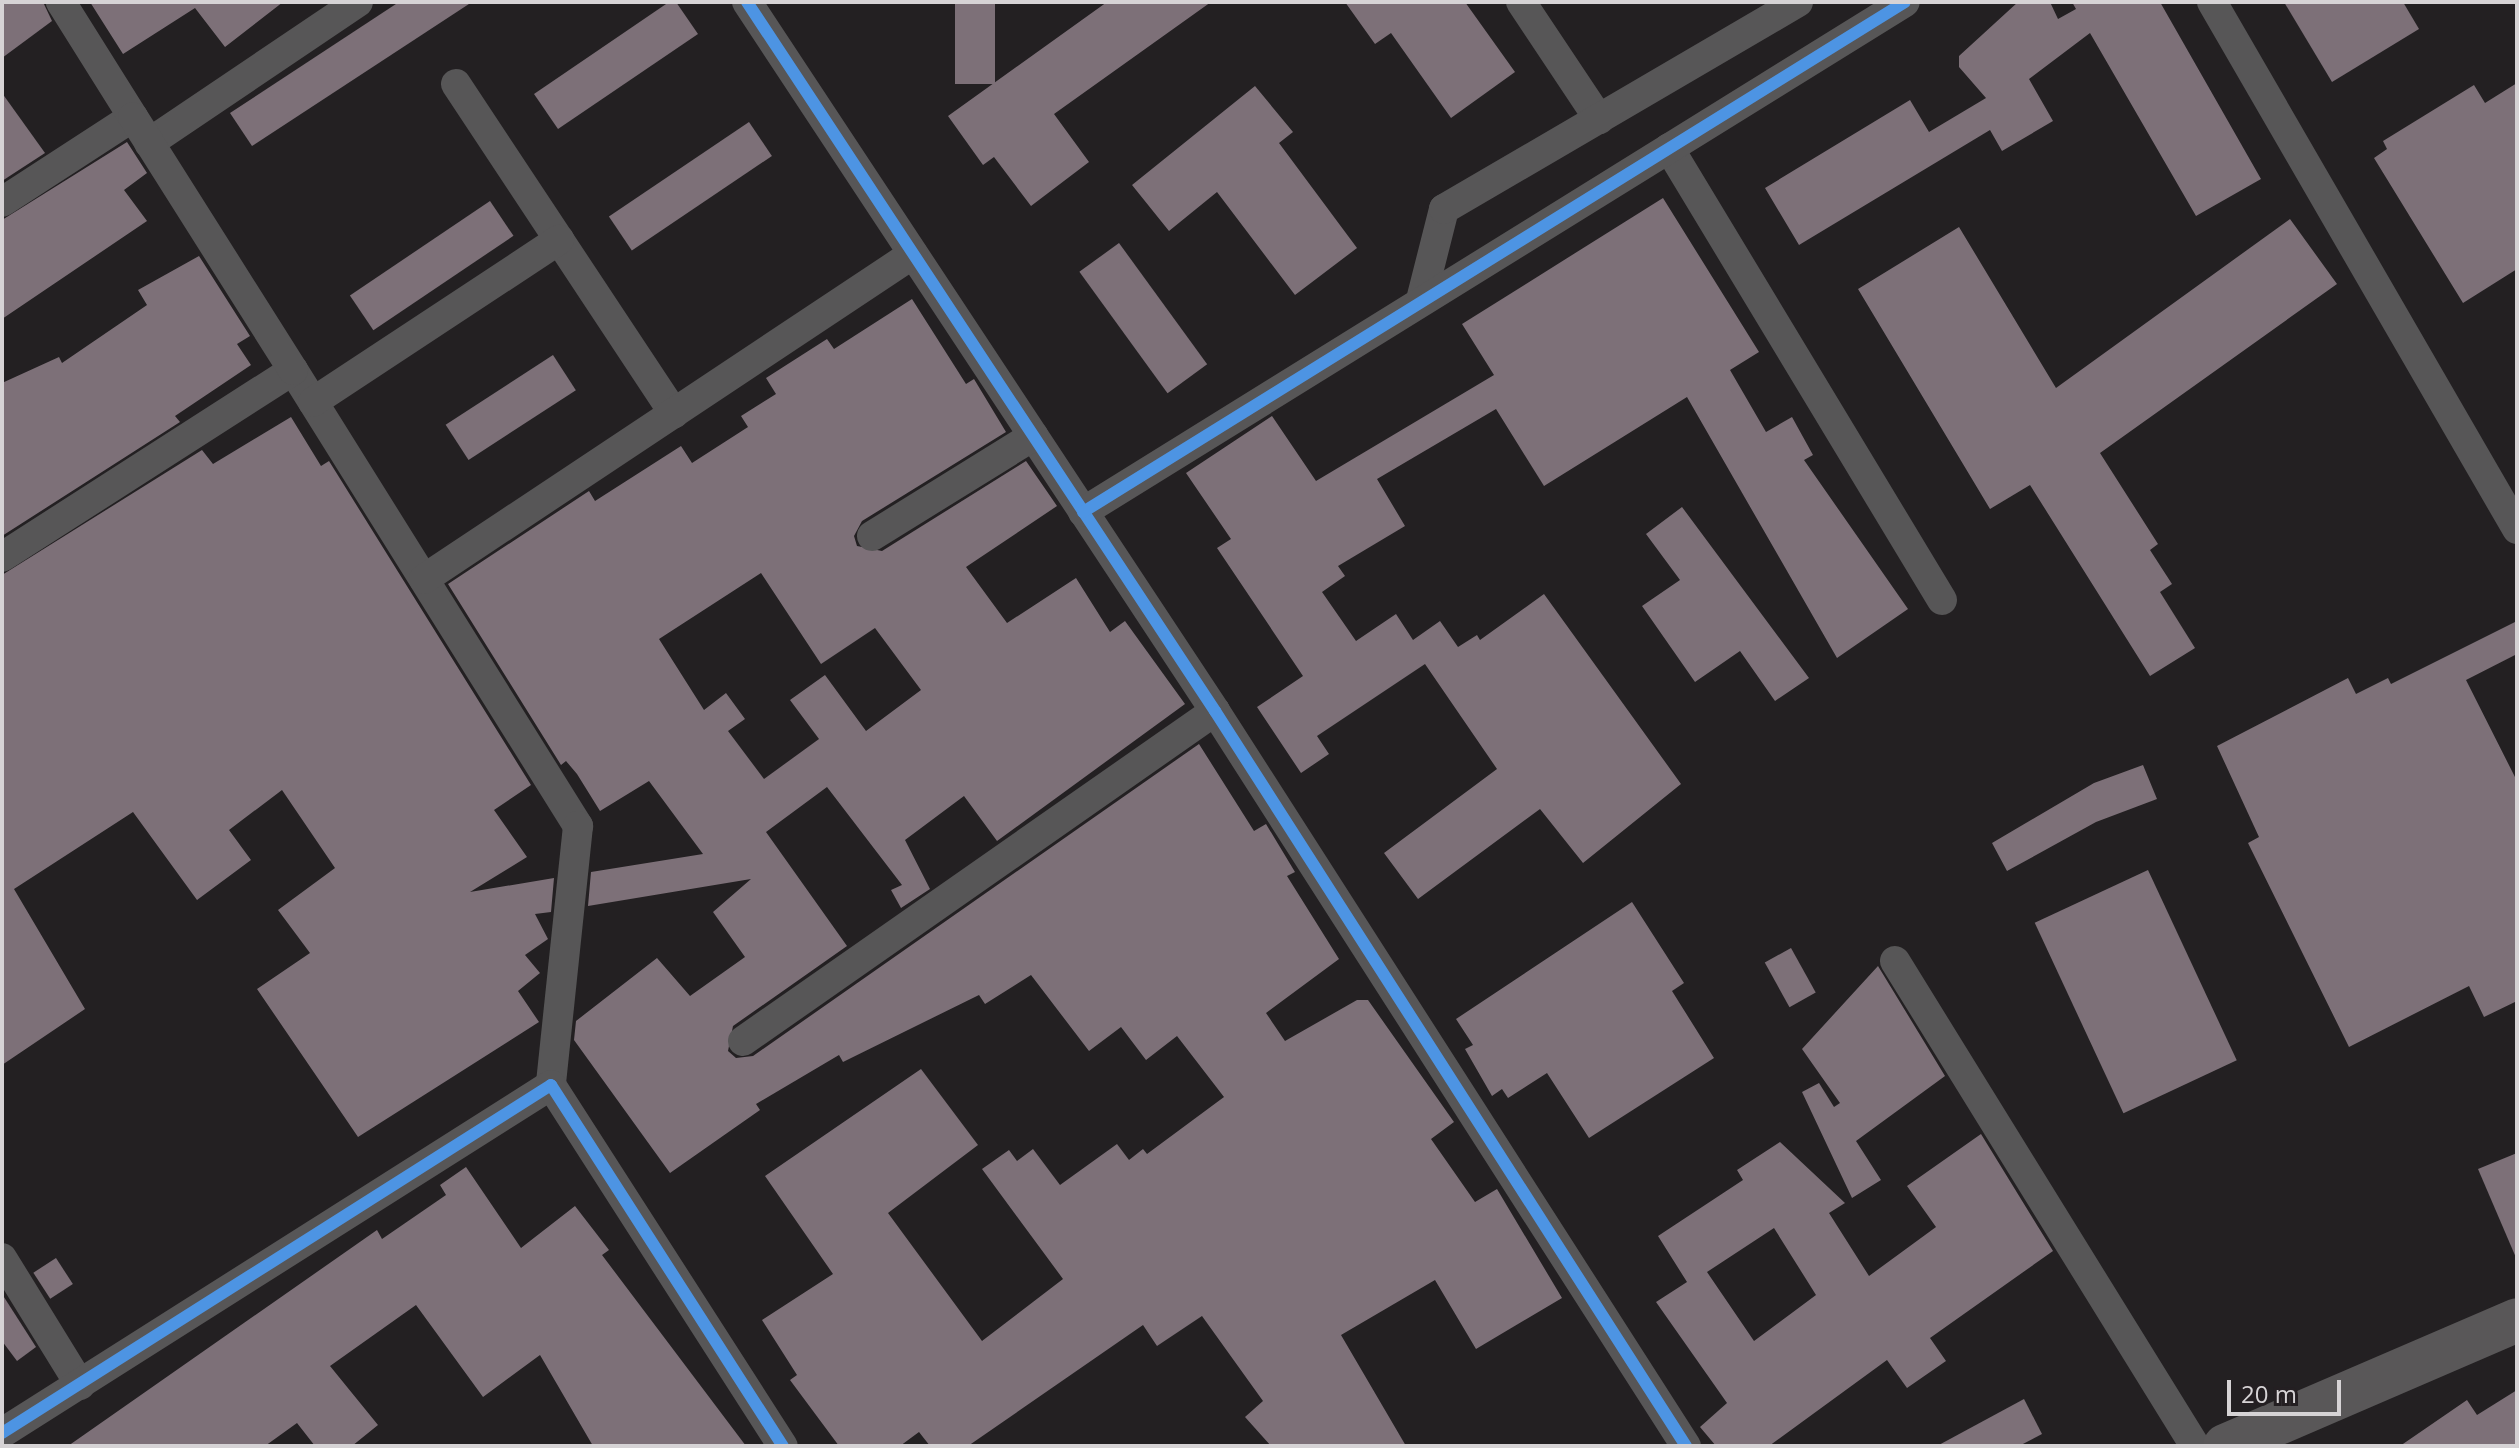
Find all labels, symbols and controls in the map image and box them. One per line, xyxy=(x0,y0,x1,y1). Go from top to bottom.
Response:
scale bar xyxy=(2231,1364,2345,1414)
text: 20 m xyxy=(2241,1377,2297,1410)

